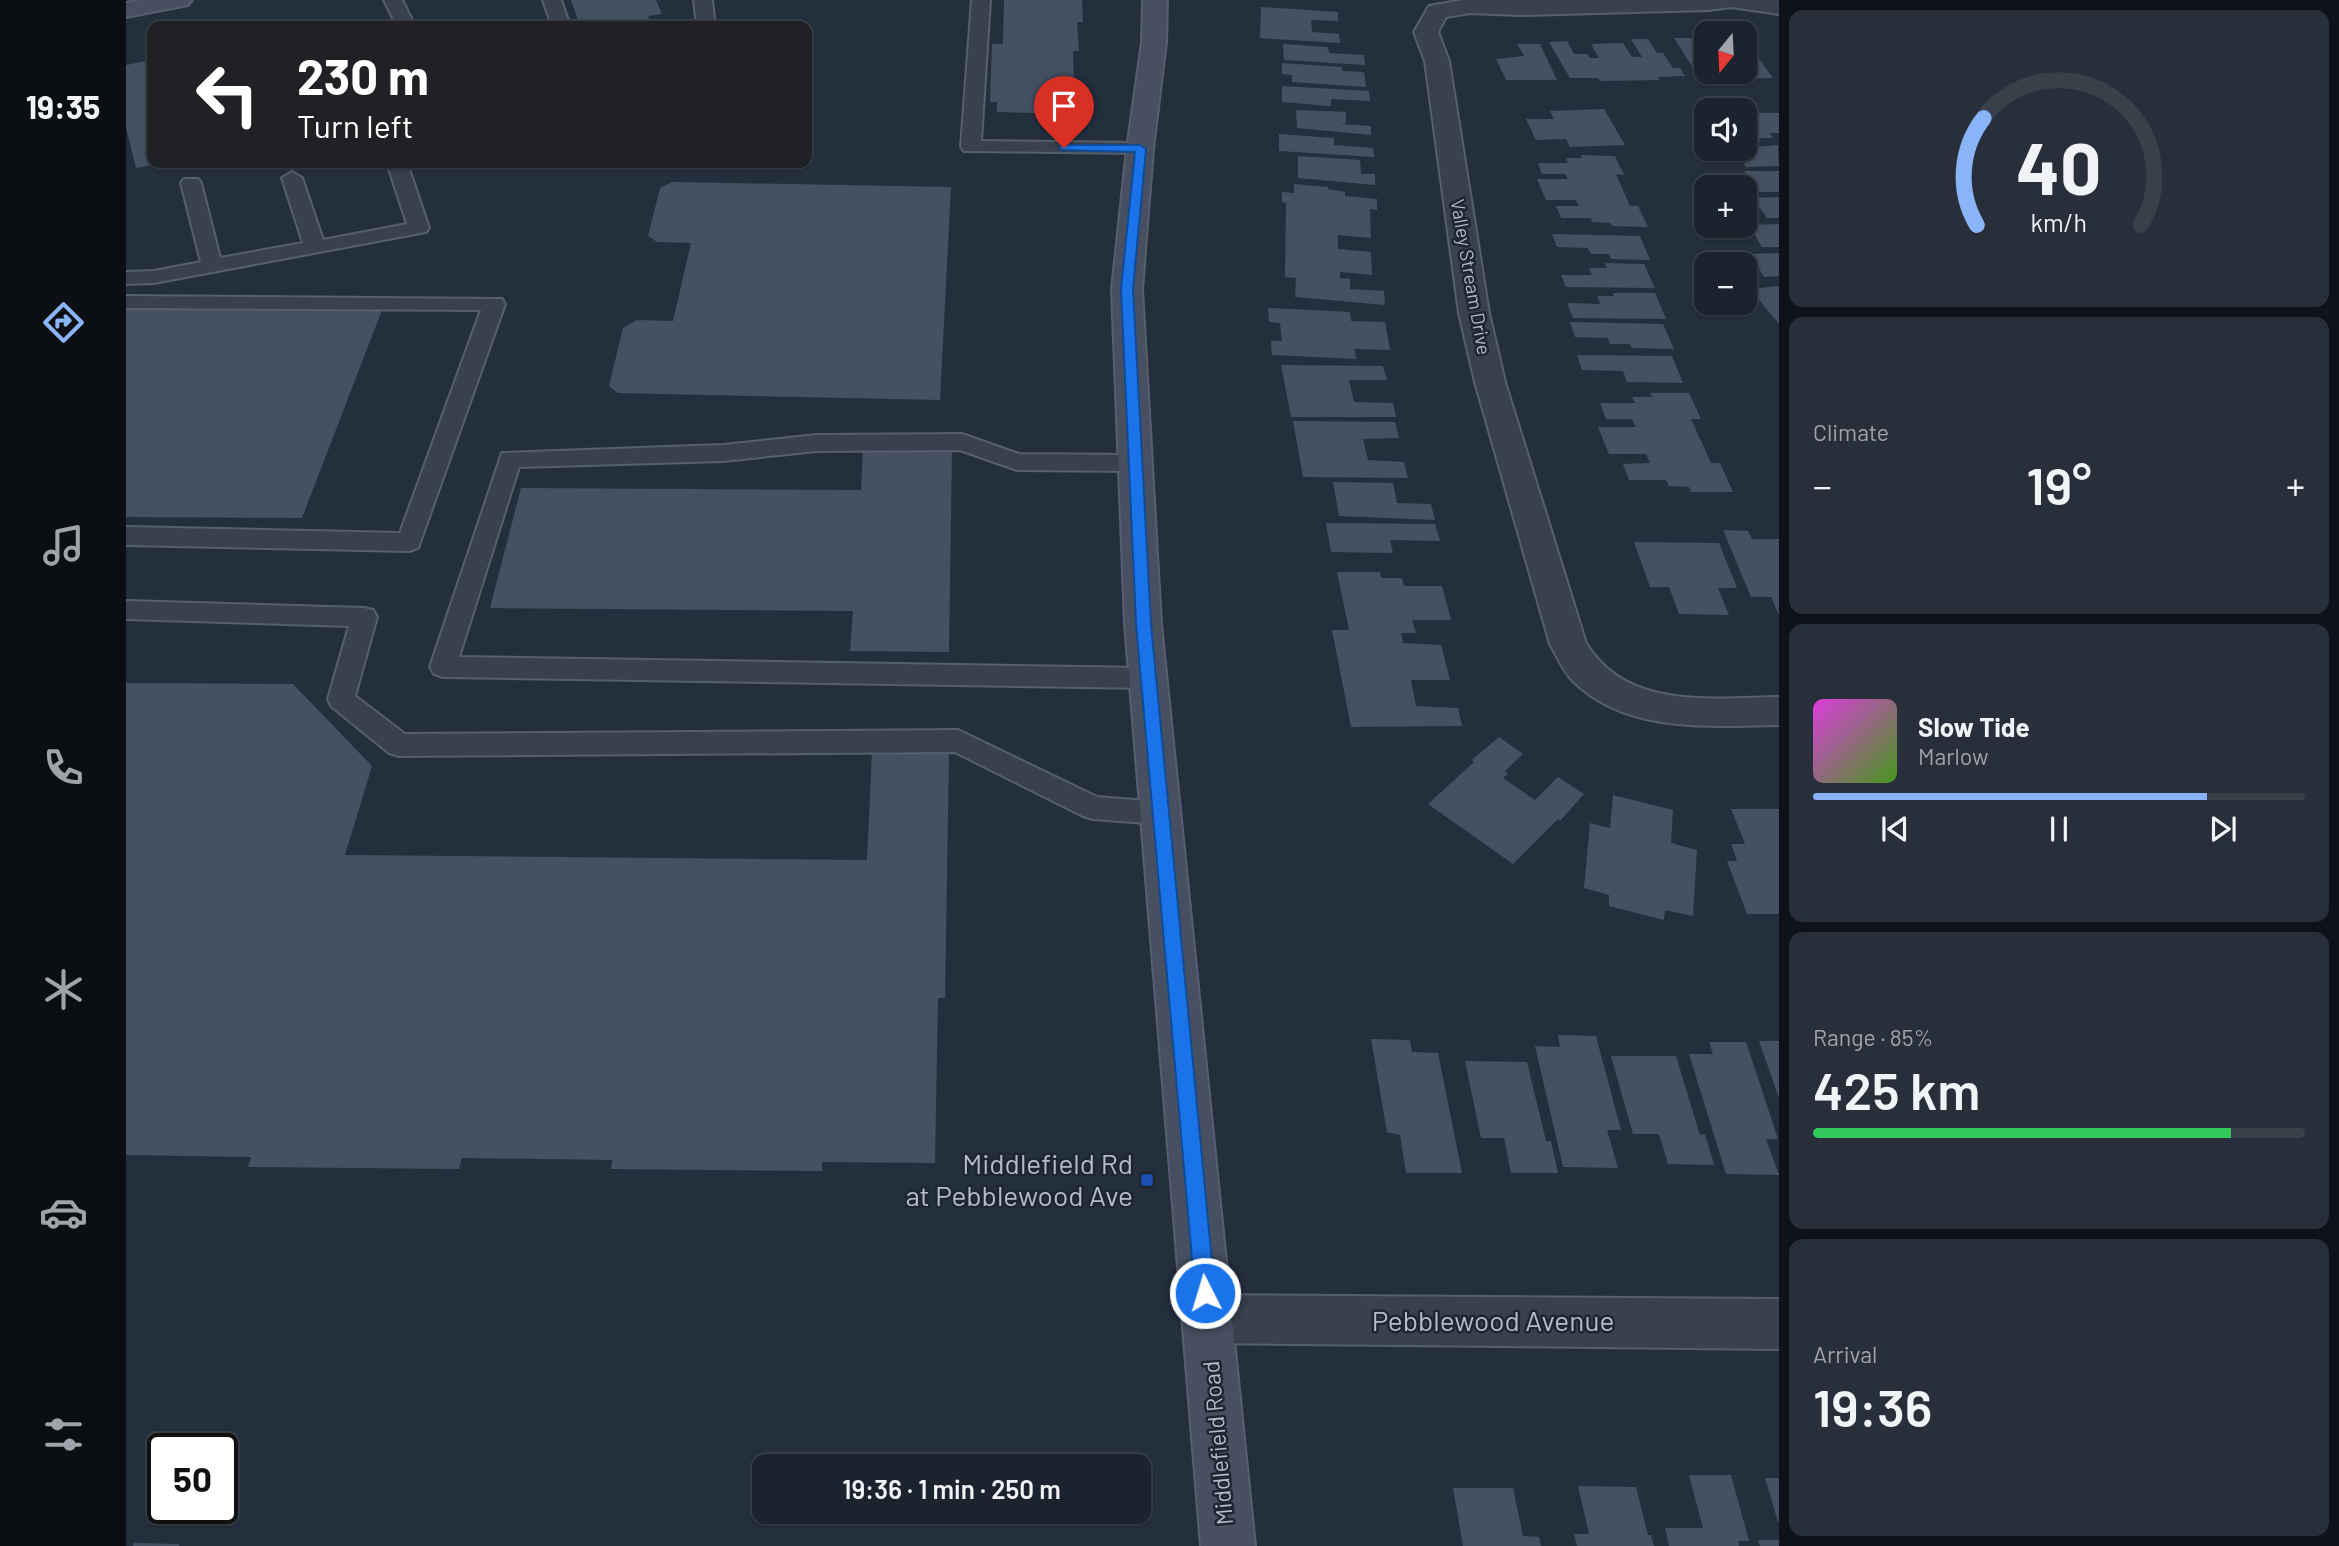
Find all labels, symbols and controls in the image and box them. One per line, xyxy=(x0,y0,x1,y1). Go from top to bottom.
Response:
north arrow xyxy=(1694,21,1757,84)
map controls xyxy=(1694,21,1757,315)
text: 230 m xyxy=(297,46,429,105)
icon: left xyxy=(182,49,273,140)
pin xyxy=(1034,76,1094,148)
text: 19:35 xyxy=(26,87,100,125)
icon: arrive xyxy=(1045,87,1083,125)
button: sound xyxy=(1694,98,1757,161)
text: Turn left xyxy=(297,106,414,144)
text: 40 xyxy=(2016,122,2102,210)
button: + xyxy=(1694,175,1757,238)
street label: Valley Stream Drive xyxy=(1446,197,1497,357)
text: km/h xyxy=(2031,206,2087,236)
button: − xyxy=(1694,252,1757,315)
icon: directions xyxy=(39,298,88,347)
text: Climate xyxy=(1813,418,1889,446)
text: 19° xyxy=(2026,453,2092,515)
text: − xyxy=(1813,462,1832,508)
text: + xyxy=(2286,462,2305,508)
icon: music xyxy=(39,521,88,570)
text: Slow Tide xyxy=(1918,711,2030,742)
text: Marlow xyxy=(1918,742,1989,770)
icon: phone xyxy=(39,743,88,792)
icon: previous xyxy=(1876,810,1914,848)
icon: pause xyxy=(2040,810,2078,848)
icon: next xyxy=(2204,810,2242,848)
icon: climate xyxy=(39,965,88,1014)
text: Range · 85% xyxy=(1813,1023,1933,1051)
text: 425 km xyxy=(1813,1058,1980,1120)
place label: Middlefield Rd at Pebblewood Ave xyxy=(905,1146,1133,1212)
marker: Middlefield Rd at Pebblewood Ave xyxy=(1139,1172,1155,1188)
icon: car xyxy=(39,1188,88,1237)
position arrow xyxy=(1168,1256,1242,1330)
street label: Pebblewood Avenue xyxy=(1372,1303,1614,1337)
text: Arrival xyxy=(1813,1340,1877,1368)
street label: Middlefield Road xyxy=(1196,1360,1238,1526)
text: 19:36 xyxy=(1813,1375,1932,1437)
icon: filters xyxy=(39,1410,88,1459)
speed limit sign: 50 xyxy=(147,1433,238,1524)
text: 19:36 · 1 min · 250 m xyxy=(842,1473,1061,1504)

